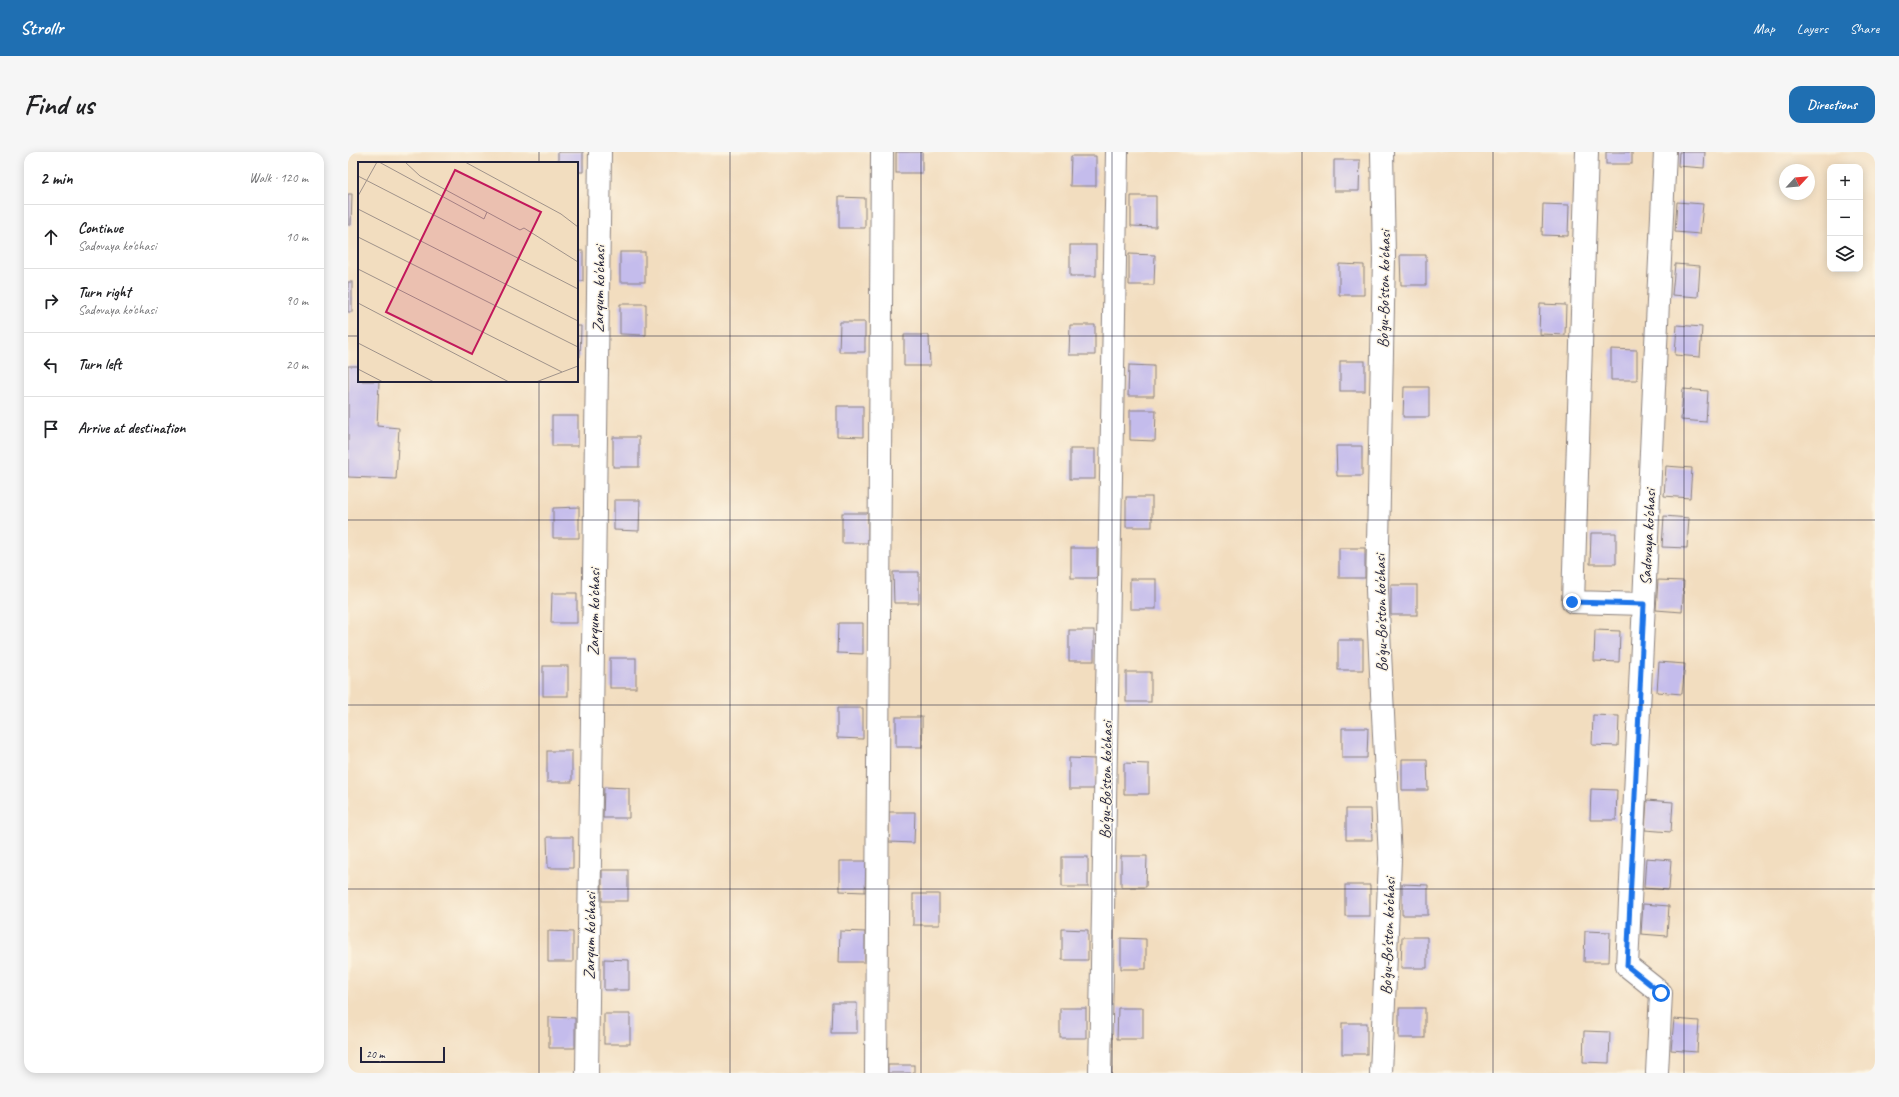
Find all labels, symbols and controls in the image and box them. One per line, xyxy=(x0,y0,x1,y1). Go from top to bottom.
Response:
text: Strollr xyxy=(20,16,63,40)
text: Map xyxy=(1753,20,1775,37)
text: Layers xyxy=(1797,20,1828,37)
text: Share xyxy=(1850,20,1879,37)
button: Directions xyxy=(1789,86,1875,123)
text: Find us xyxy=(24,87,94,122)
inset map xyxy=(358,162,578,382)
north arrow xyxy=(1779,164,1815,200)
map controls xyxy=(1827,164,1863,272)
button: + xyxy=(1827,164,1863,200)
text: 2 min xyxy=(40,168,73,189)
text: Walk · 120 m xyxy=(249,170,308,186)
button: − xyxy=(1827,200,1863,236)
text: Continue xyxy=(78,219,123,238)
icon: ahead xyxy=(40,226,62,248)
street label: Bo'gu-Bo'ston ko'chasi xyxy=(1373,228,1395,348)
text: 10 m xyxy=(286,229,308,245)
button: layers xyxy=(1827,236,1863,272)
text: Sadovaya ko'chasi xyxy=(78,238,156,254)
street label: Zarqum ko'chasi xyxy=(588,243,610,333)
text: Turn right xyxy=(78,283,131,302)
icon: right xyxy=(40,290,62,312)
text: 90 m xyxy=(286,293,308,309)
text: Sadovaya ko'chasi xyxy=(78,302,156,318)
icon: left xyxy=(40,354,62,376)
text: Turn left xyxy=(78,355,121,374)
text: 20 m xyxy=(286,357,308,373)
icon: arrive xyxy=(40,418,62,440)
text: Arrive at destination xyxy=(78,419,185,438)
street label: Sadovaya ko'chasi xyxy=(1635,486,1661,586)
street label: Bo'gu-Bo'ston ko'chasi xyxy=(1370,552,1392,672)
street label: Zarqum ko'chasi xyxy=(583,566,605,656)
route end xyxy=(1563,593,1581,611)
street label: Bo'gu-Bo'ston ko'chasi xyxy=(1095,719,1117,839)
street label: Bo'gu-Bo'ston ko'chasi xyxy=(1376,875,1400,995)
street label: Zarqum ko'chasi xyxy=(579,890,601,980)
route start xyxy=(1652,984,1670,1002)
scale bar xyxy=(360,1045,445,1064)
text: 20 m xyxy=(366,1047,385,1061)

